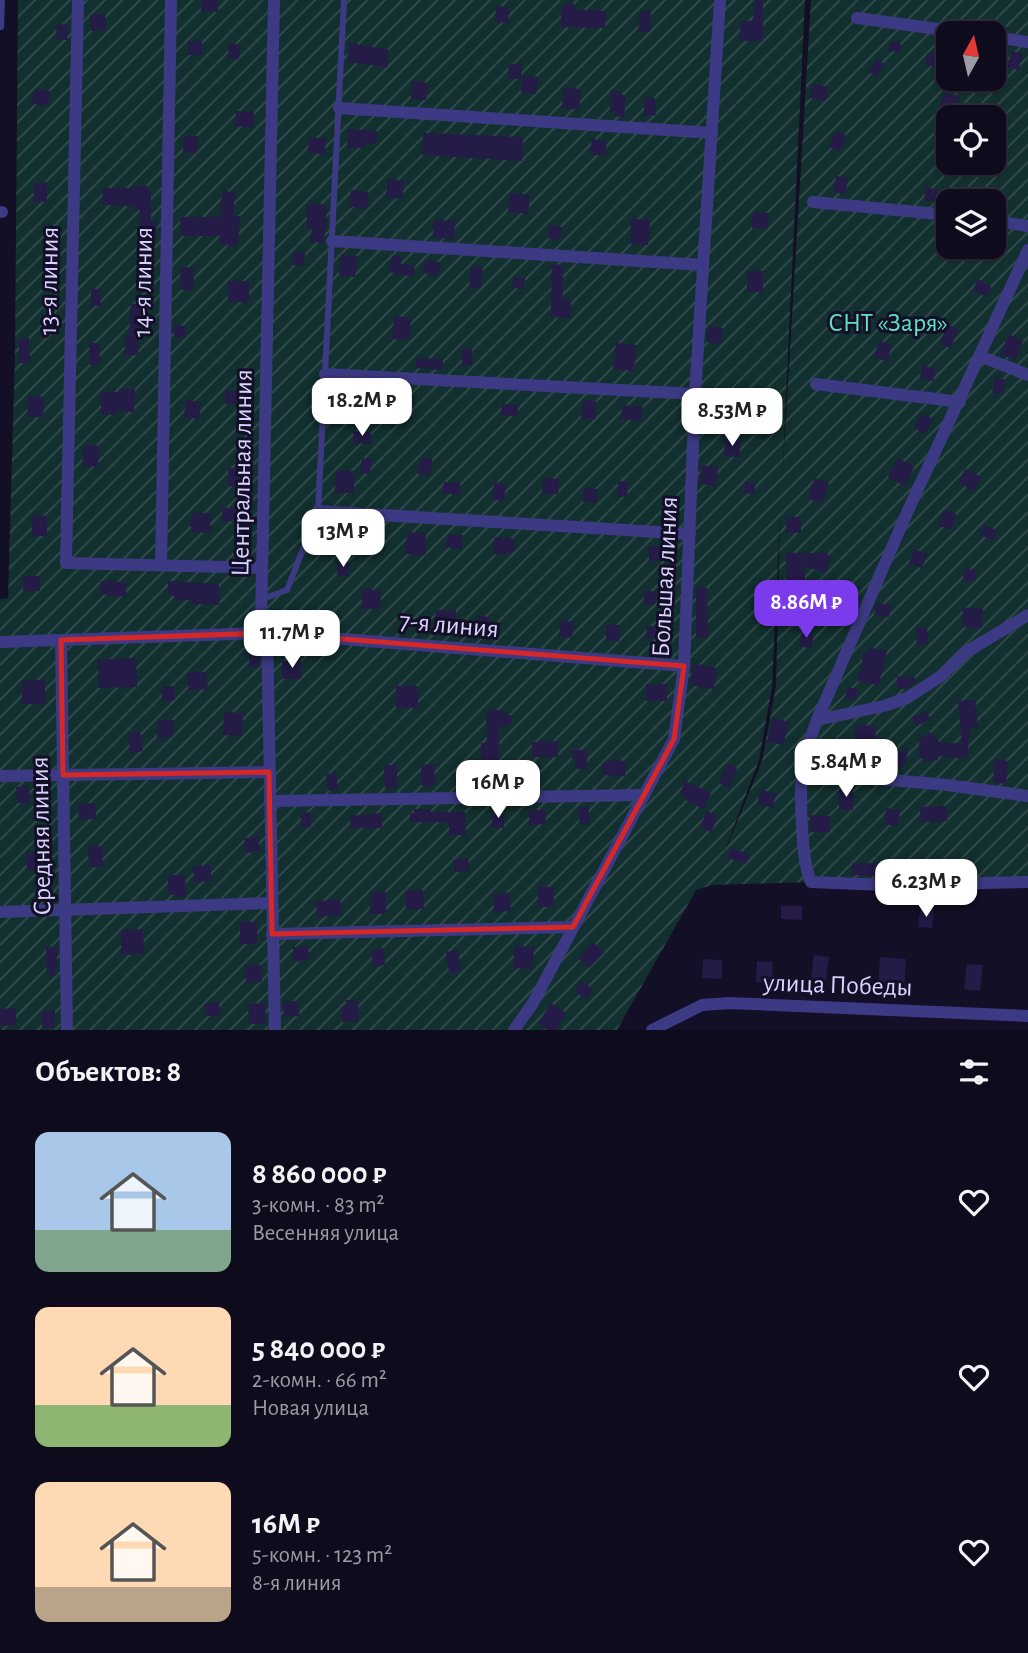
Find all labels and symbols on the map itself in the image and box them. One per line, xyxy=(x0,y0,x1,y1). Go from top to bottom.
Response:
north arrow xyxy=(936,21,1006,91)
street label: 13-я линия xyxy=(35,227,63,335)
street label: 14-я линия xyxy=(129,227,157,337)
park label: СНТ «Заря» xyxy=(828,310,948,336)
street label: Центральная линия xyxy=(227,369,257,577)
pin: 18.2M ₽ xyxy=(297,378,427,438)
pin: 8.53M ₽ xyxy=(667,388,797,448)
street label: Большая линия xyxy=(648,496,682,658)
pin: 13M ₽ xyxy=(294,510,392,569)
pin: 8.86M ₽ xyxy=(741,580,871,640)
street label: 7-я линия xyxy=(398,608,500,642)
pin: 11.7M ₽ xyxy=(227,610,357,670)
pin: 5.84M ₽ xyxy=(781,740,911,799)
street label: Средняя линия xyxy=(27,756,55,916)
pin: 16M ₽ xyxy=(449,760,547,820)
pin: 6.23M ₽ xyxy=(861,860,991,919)
street label: улица Победы xyxy=(762,969,913,1001)

